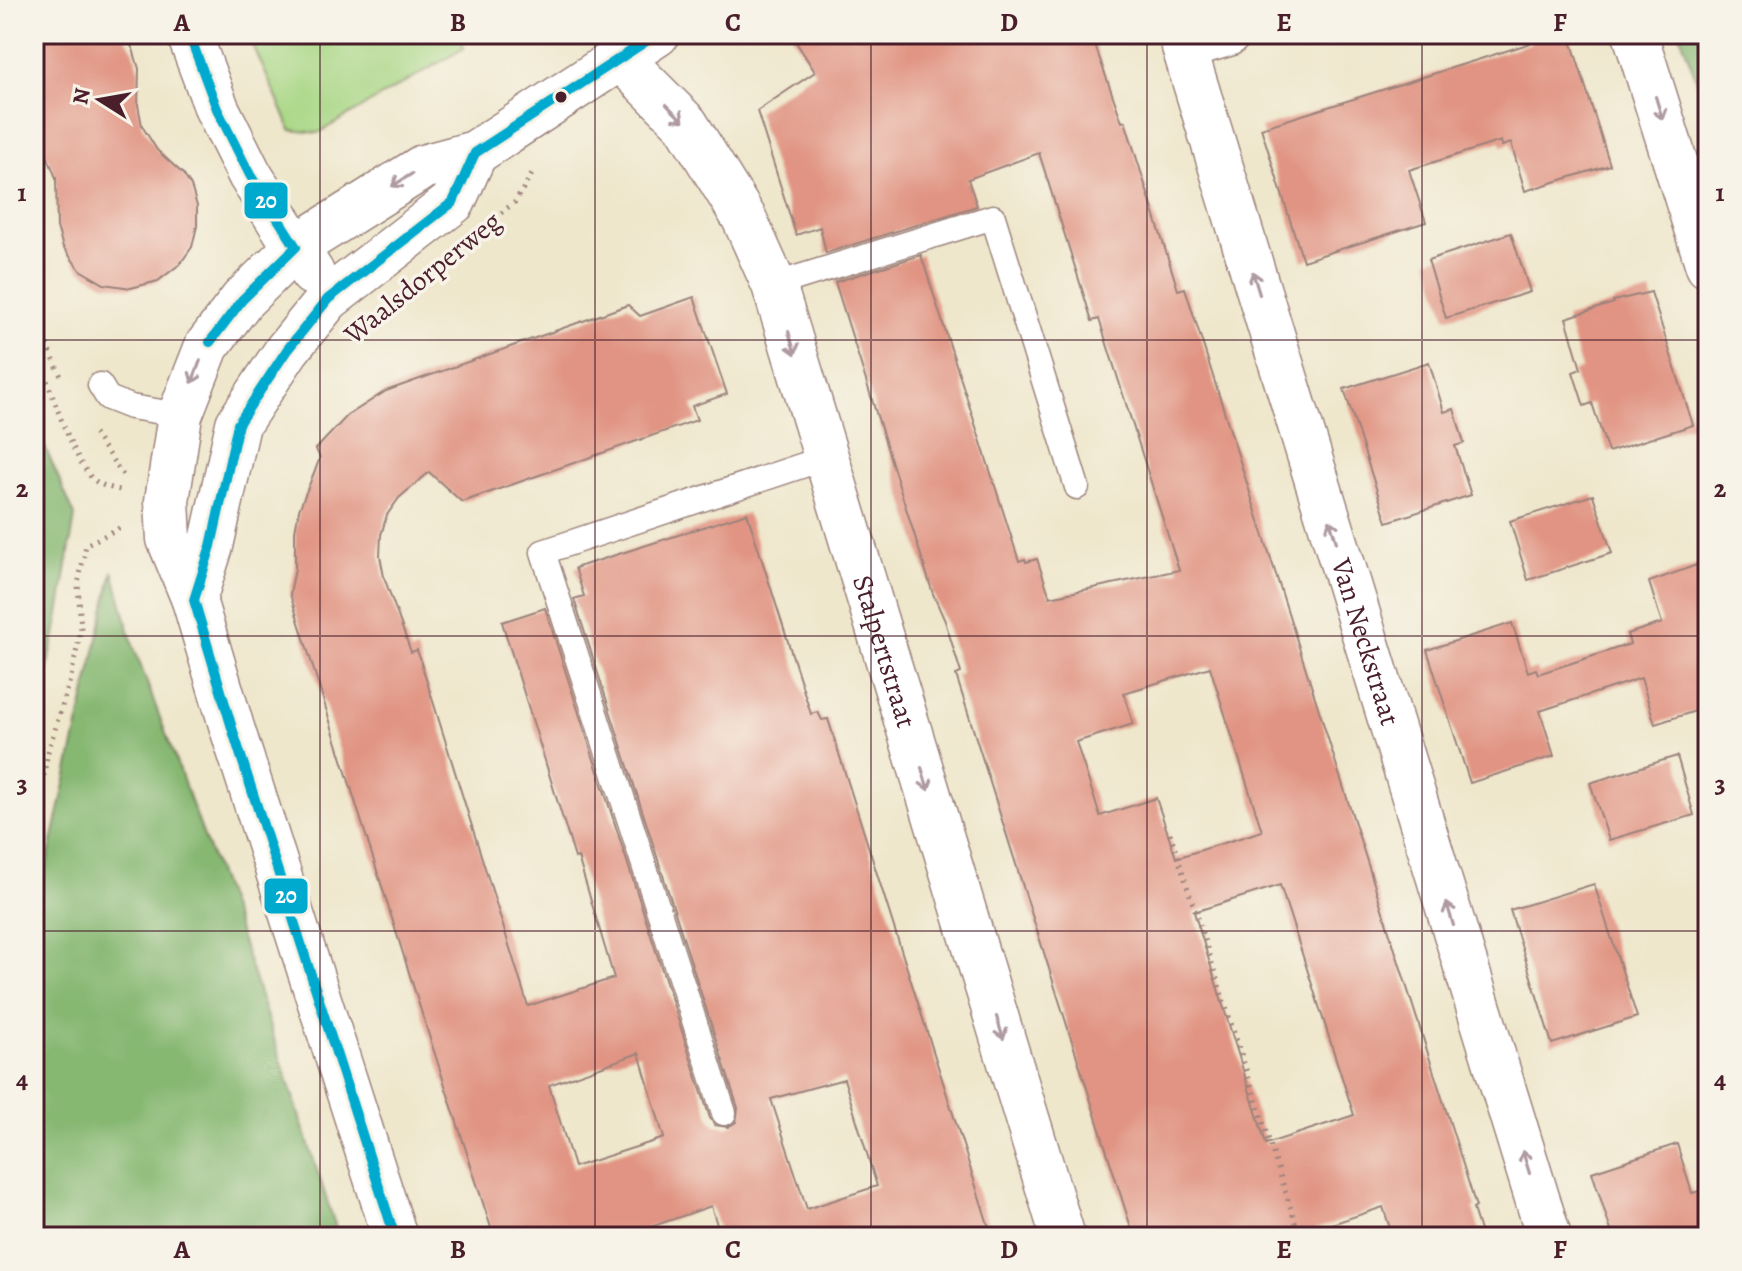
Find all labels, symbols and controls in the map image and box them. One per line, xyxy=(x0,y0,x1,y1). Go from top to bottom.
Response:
text: A xyxy=(173,5,191,40)
text: B xyxy=(450,5,466,40)
text: C xyxy=(725,5,741,40)
text: D xyxy=(1000,5,1018,40)
text: E xyxy=(1276,5,1292,40)
text: F xyxy=(1553,5,1567,40)
north arrow xyxy=(60,60,140,140)
text: N xyxy=(65,86,98,107)
unlabelled marker xyxy=(553,89,569,105)
one-way arrow xyxy=(1652,95,1667,121)
one-way arrow xyxy=(665,103,684,122)
one-way arrow xyxy=(391,172,414,188)
text: 1 xyxy=(17,175,27,210)
text: 1 xyxy=(1715,175,1725,210)
line badge: 20 xyxy=(243,181,289,220)
text: 20 xyxy=(255,186,277,216)
street label: Waalsdorperweg xyxy=(335,203,509,354)
one-way arrow xyxy=(1248,271,1262,296)
one-way arrow xyxy=(786,330,801,355)
one-way arrow xyxy=(188,359,202,384)
text: 2 xyxy=(16,471,29,506)
text: 2 xyxy=(1714,471,1727,506)
one-way arrow xyxy=(1324,519,1339,544)
street label: Van Neckstraat xyxy=(1322,553,1409,730)
street label: Stalpertstraat xyxy=(843,571,925,733)
text: 3 xyxy=(16,766,28,801)
one-way arrow xyxy=(918,766,933,792)
text: 3 xyxy=(1714,766,1726,801)
line badge: 20 xyxy=(263,877,309,915)
text: 20 xyxy=(275,881,297,911)
one-way arrow xyxy=(1442,902,1456,927)
one-way arrow xyxy=(993,1015,1008,1041)
text: 4 xyxy=(16,1062,28,1097)
text: 4 xyxy=(1714,1062,1726,1097)
one-way arrow xyxy=(1518,1150,1533,1176)
text: A xyxy=(173,1232,191,1267)
text: B xyxy=(450,1232,466,1267)
text: C xyxy=(725,1232,741,1267)
text: D xyxy=(1000,1232,1018,1267)
text: E xyxy=(1276,1232,1292,1267)
text: F xyxy=(1553,1232,1567,1267)

